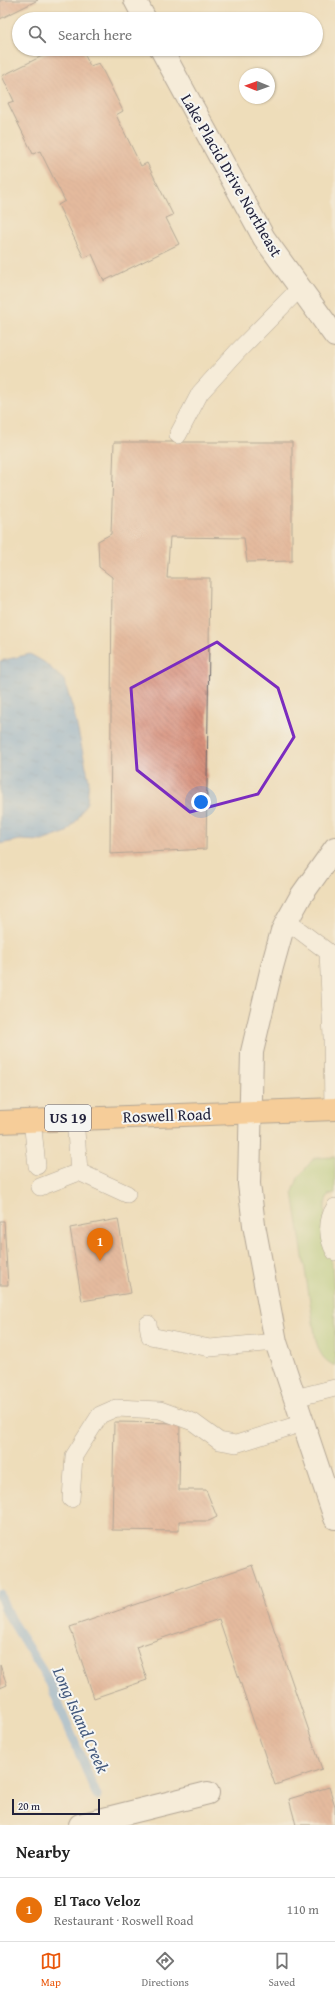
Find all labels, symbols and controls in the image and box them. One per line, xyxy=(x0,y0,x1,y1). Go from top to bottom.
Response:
search box xyxy=(12,12,323,56)
icon: search xyxy=(26,23,48,45)
text: Search here xyxy=(58,24,132,45)
north arrow xyxy=(239,68,275,104)
street label: Lake Placid Drive Northeast xyxy=(175,89,289,261)
your location xyxy=(191,792,211,812)
street label: Roswell Road xyxy=(122,1101,212,1129)
road number: US 19 xyxy=(45,1105,91,1131)
pin: 1 xyxy=(87,1228,113,1261)
water label: Long Island Creek xyxy=(46,1662,116,1777)
scale bar xyxy=(12,1797,100,1816)
text: 20 m xyxy=(18,1798,40,1814)
text: Nearby xyxy=(16,1839,70,1864)
text: El Taco Veloz xyxy=(54,1890,140,1911)
text: 1 xyxy=(26,1900,32,1919)
text: 110 m xyxy=(287,1900,319,1919)
text: Restaurant · Roswell Road xyxy=(54,1911,193,1930)
tab: Map xyxy=(40,1950,62,1990)
tab: Directions xyxy=(142,1950,189,1990)
tab: Saved xyxy=(268,1950,295,1990)

